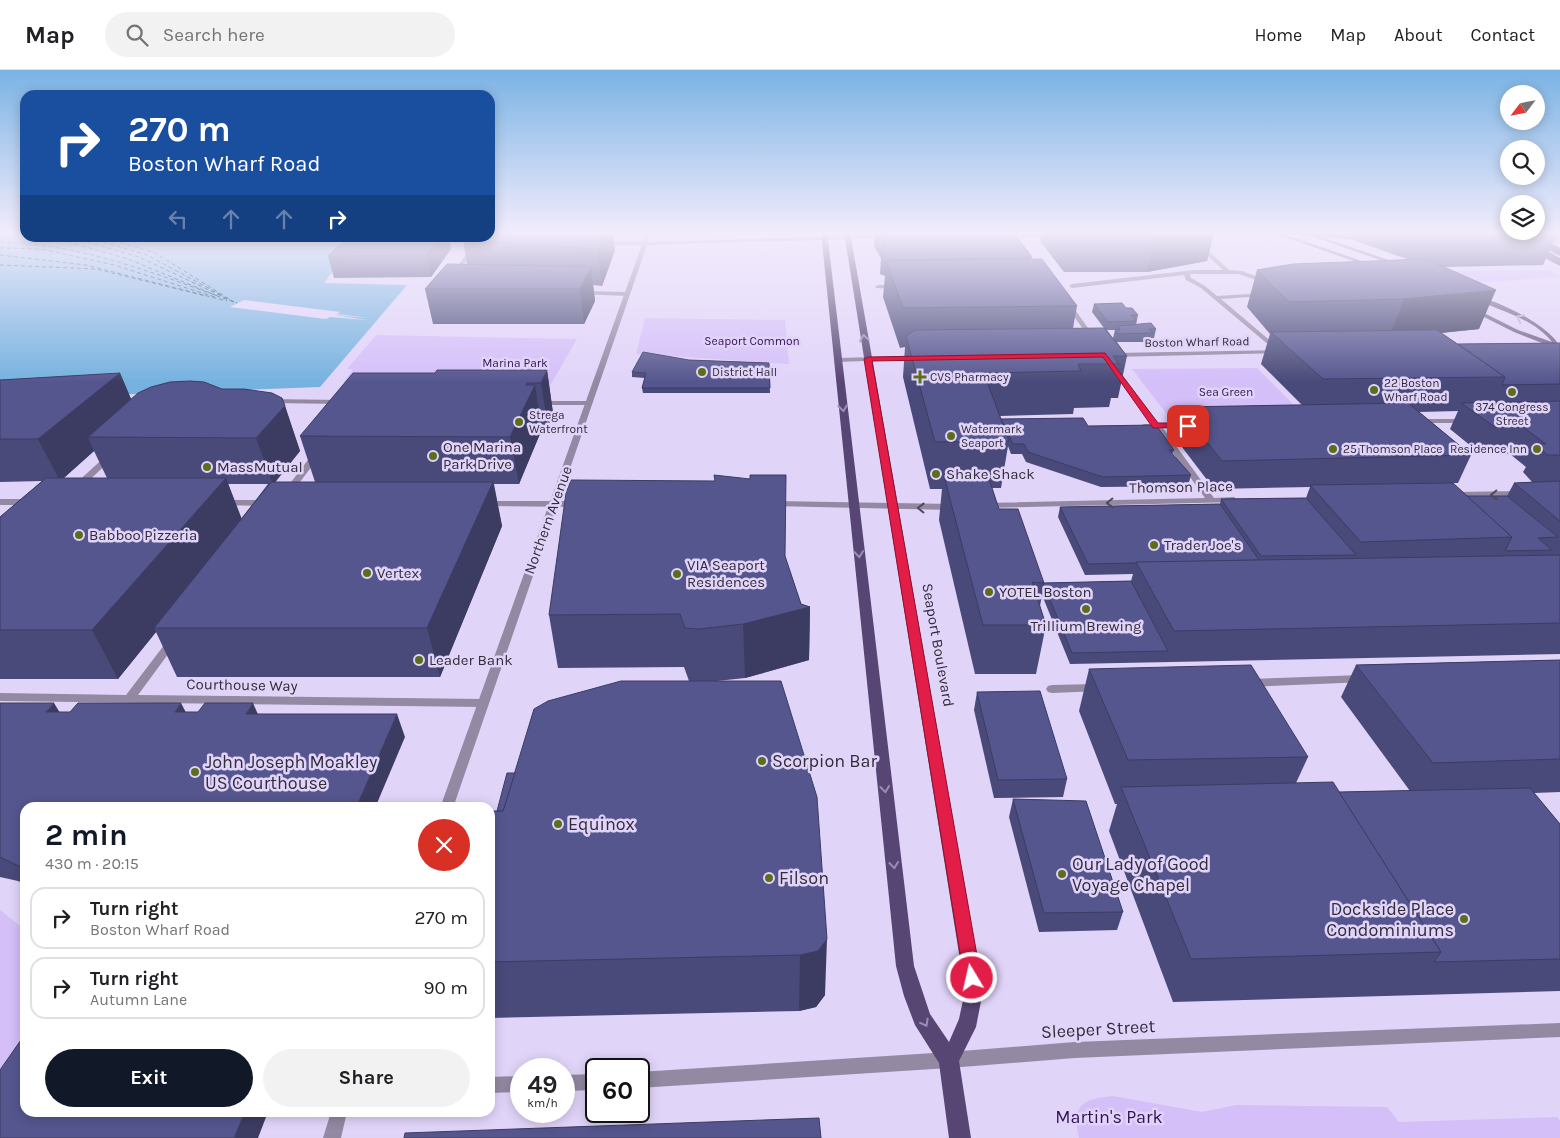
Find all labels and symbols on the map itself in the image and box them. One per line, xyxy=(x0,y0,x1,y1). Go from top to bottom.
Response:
north arrow xyxy=(1500,85,1545,130)
one-way arrow xyxy=(1516,314,1525,324)
park label: Seaport Common xyxy=(704,334,800,348)
one-way arrow xyxy=(860,334,870,343)
street label: Boston Wharf Road xyxy=(1144,334,1250,350)
park label: Marina Park xyxy=(482,356,548,370)
place label: District Hall xyxy=(712,365,777,379)
marker: District Hall xyxy=(696,366,708,378)
place label: CVS Pharmacy xyxy=(930,370,1009,384)
marker: CVS Pharmacy xyxy=(914,371,926,383)
place label: 22 Boston Wharf Road xyxy=(1384,376,1448,404)
marker: 22 Boston Wharf Road xyxy=(1368,384,1380,396)
park label: Sea Green xyxy=(1199,385,1253,399)
marker: 374 Congress Street xyxy=(1506,386,1518,398)
place label: 374 Congress Street xyxy=(1475,400,1549,428)
one-way arrow xyxy=(837,405,848,413)
pin xyxy=(1167,405,1209,447)
place label: Strega Waterfront xyxy=(529,408,588,436)
marker: Strega Waterfront xyxy=(513,416,525,428)
place label: Watermark Seaport xyxy=(961,422,1022,450)
marker: Watermark Seaport xyxy=(945,430,957,442)
place label: One Marina Park Drive xyxy=(443,438,521,473)
place label: 25 Thomson Place xyxy=(1343,442,1443,456)
place label: Residence Inn xyxy=(1450,442,1527,456)
marker: 25 Thomson Place xyxy=(1327,443,1339,455)
marker: Residence Inn xyxy=(1531,443,1543,455)
marker: One Marina Park Drive xyxy=(427,450,439,462)
place label: MassMutual xyxy=(217,458,303,476)
marker: MassMutual xyxy=(201,461,213,473)
street label: Northern Avenue xyxy=(520,464,576,576)
place label: Shake Shack xyxy=(946,465,1035,483)
marker: Shake Shack xyxy=(930,468,942,480)
street label: Thomson Place xyxy=(1129,477,1233,497)
one-way arrow xyxy=(1490,489,1498,500)
one-way arrow xyxy=(1106,497,1114,508)
one-way arrow xyxy=(916,502,924,513)
place label: Babboo Pizzeria xyxy=(89,526,197,544)
marker: Babboo Pizzeria xyxy=(73,529,85,541)
place label: Trader Joe's xyxy=(1164,536,1242,554)
marker: Trader Joe's xyxy=(1148,539,1160,551)
one-way arrow xyxy=(853,550,864,558)
place label: VIA Seaport Residences xyxy=(687,556,765,591)
place label: Vertex xyxy=(377,564,419,582)
marker: Vertex xyxy=(361,567,373,579)
marker: VIA Seaport Residences xyxy=(671,568,683,580)
street label: Seaport Boulevard xyxy=(918,582,958,708)
place label: YOTEL Boston xyxy=(999,583,1091,601)
marker: YOTEL Boston xyxy=(983,586,995,598)
marker: Trillium Brewing xyxy=(1080,603,1092,615)
place label: Trillium Brewing xyxy=(1030,617,1142,635)
place label: Leader Bank xyxy=(429,651,513,669)
marker: Leader Bank xyxy=(413,654,425,666)
street label: Courthouse Way xyxy=(186,675,298,695)
place label: Scorpion Bar xyxy=(772,750,877,772)
place label: John Joseph Moakley US Courthouse xyxy=(205,751,378,794)
marker: Scorpion Bar xyxy=(756,755,768,767)
marker: John Joseph Moakley US Courthouse xyxy=(189,766,201,778)
one-way arrow xyxy=(879,785,890,793)
place label: Equinox xyxy=(568,813,635,835)
marker: Equinox xyxy=(552,818,564,830)
place label: Our Lady of Good Voyage Chapel xyxy=(1072,853,1209,896)
one-way arrow xyxy=(888,862,899,870)
place label: Filson xyxy=(779,867,829,889)
marker: Our Lady of Good Voyage Chapel xyxy=(1056,868,1068,880)
marker: Filson xyxy=(763,872,775,884)
place label: Dockside Place Condominiums xyxy=(1326,898,1454,941)
marker: Dockside Place Condominiums xyxy=(1458,913,1470,925)
position arrow xyxy=(945,951,997,1003)
street label: Sleeper Street xyxy=(1040,1015,1156,1043)
one-way arrow xyxy=(919,1018,929,1027)
speed limit sign: 60 xyxy=(585,1058,650,1123)
park label: Martin's Park xyxy=(1055,1106,1163,1128)

